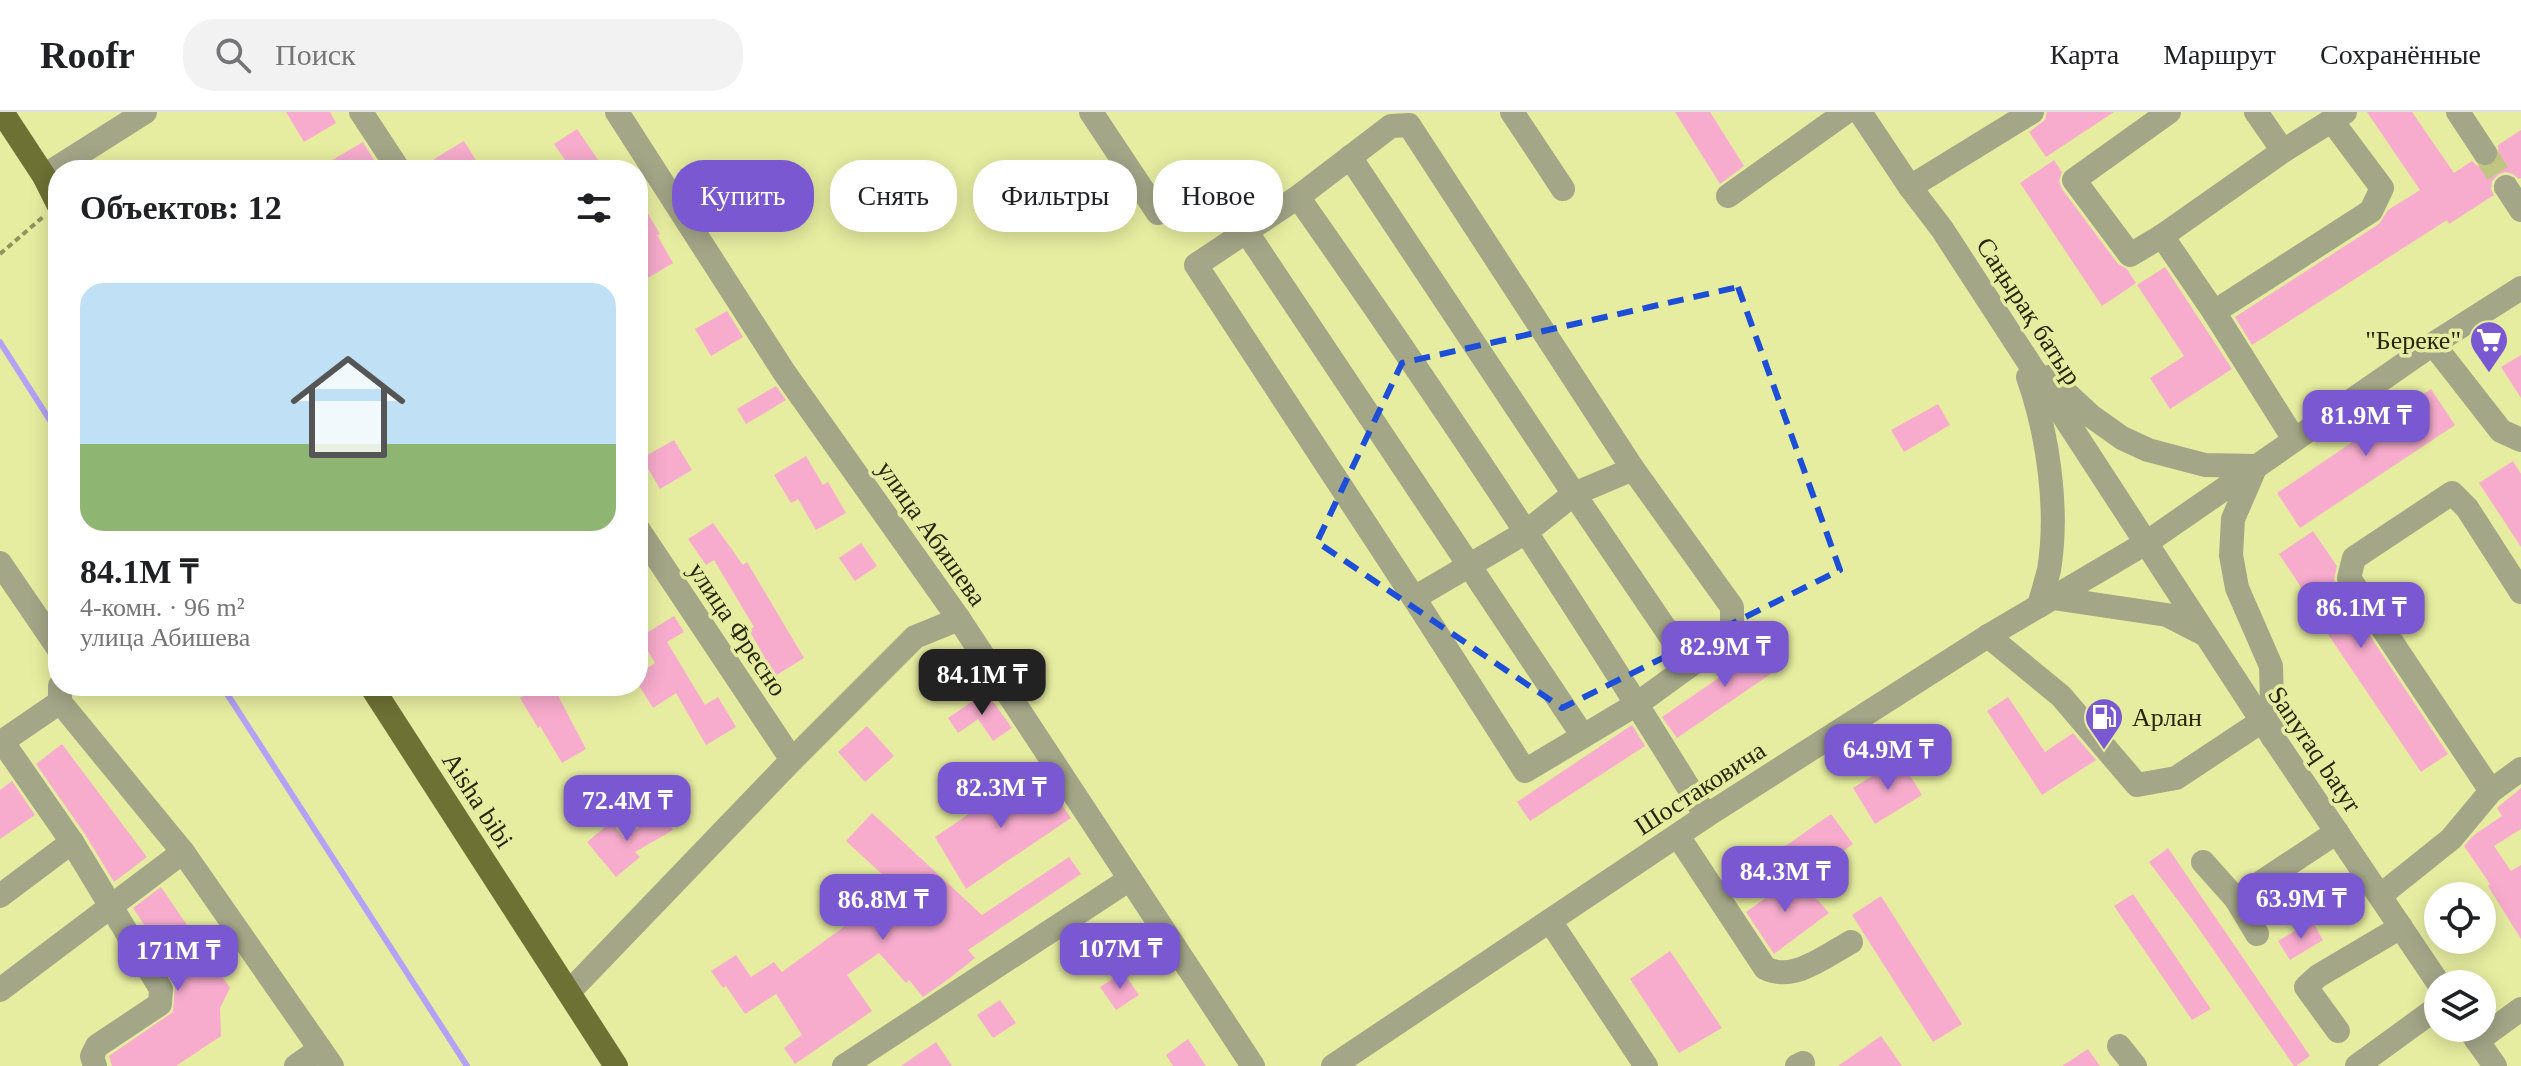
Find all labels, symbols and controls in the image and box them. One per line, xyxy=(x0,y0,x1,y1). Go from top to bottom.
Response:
search box xyxy=(183,19,743,91)
icon: search xyxy=(211,33,255,77)
text: Roofr xyxy=(40,34,135,76)
text: Поиск xyxy=(275,38,356,71)
text: Карта xyxy=(2050,39,2119,70)
text: Маршрут xyxy=(2163,39,2276,70)
text: Сохранённые xyxy=(2320,39,2481,70)
chip: Купить xyxy=(672,160,814,232)
chip: Снять xyxy=(830,160,957,232)
chip: Фильтры xyxy=(973,160,1137,232)
chip: Новое xyxy=(1153,160,1283,232)
icon: filters xyxy=(572,186,616,230)
text: Объектов: 12 xyxy=(80,189,282,226)
street label: Саңырақ батыр xyxy=(1970,232,2087,390)
supermarket icon: "Береке" xyxy=(2468,319,2510,374)
place label: "Береке" xyxy=(2365,326,2461,355)
icon: home xyxy=(276,335,420,479)
pin: 81.9M ₸ xyxy=(2292,390,2440,458)
text: 81.9M ₸ xyxy=(2321,401,2411,430)
street label: улица Абишева xyxy=(871,455,993,612)
text: 84.1M ₸ xyxy=(80,553,199,590)
street label: улица Фресно xyxy=(682,557,793,702)
pin: 86.1M ₸ xyxy=(2287,582,2435,650)
text: 4-комн. · 96 m² xyxy=(80,593,245,622)
text: 86.1M ₸ xyxy=(2316,593,2406,622)
pin: 82.9M ₸ xyxy=(1651,621,1799,689)
text: улица Абишева xyxy=(80,623,250,652)
text: 82.9M ₸ xyxy=(1680,632,1770,661)
pin: 84.1M ₸ xyxy=(908,649,1056,717)
text: 84.1M ₸ xyxy=(937,660,1027,689)
street label: Sanyraq batyr xyxy=(2262,681,2367,818)
fuel station icon: Арлан xyxy=(2083,696,2125,751)
place label: Арлан xyxy=(2132,703,2202,732)
pin: 64.9M ₸ xyxy=(1814,724,1962,792)
street label: Шостаковича xyxy=(1630,735,1771,841)
text: 64.9M ₸ xyxy=(1843,735,1933,764)
street label: Aisha bibi xyxy=(436,747,519,853)
pin: 82.3M ₸ xyxy=(927,762,1075,830)
text: 82.3M ₸ xyxy=(956,773,1046,802)
pin: 72.4M ₸ xyxy=(553,775,701,843)
text: 72.4M ₸ xyxy=(582,786,672,815)
pin: 84.3M ₸ xyxy=(1711,846,1859,914)
text: 84.3M ₸ xyxy=(1740,857,1830,886)
pin: 63.9M ₸ xyxy=(2227,873,2375,941)
pin: 86.8M ₸ xyxy=(809,874,957,942)
map controls xyxy=(2424,882,2496,1042)
button: locate xyxy=(2424,882,2496,954)
text: 63.9M ₸ xyxy=(2256,884,2346,913)
text: 86.8M ₸ xyxy=(838,885,928,914)
pin: 107M ₸ xyxy=(1055,923,1185,991)
pin: 171M ₸ xyxy=(113,925,243,993)
text: 107M ₸ xyxy=(1078,934,1162,963)
text: 171M ₸ xyxy=(136,936,220,965)
button: layers xyxy=(2424,970,2496,1042)

